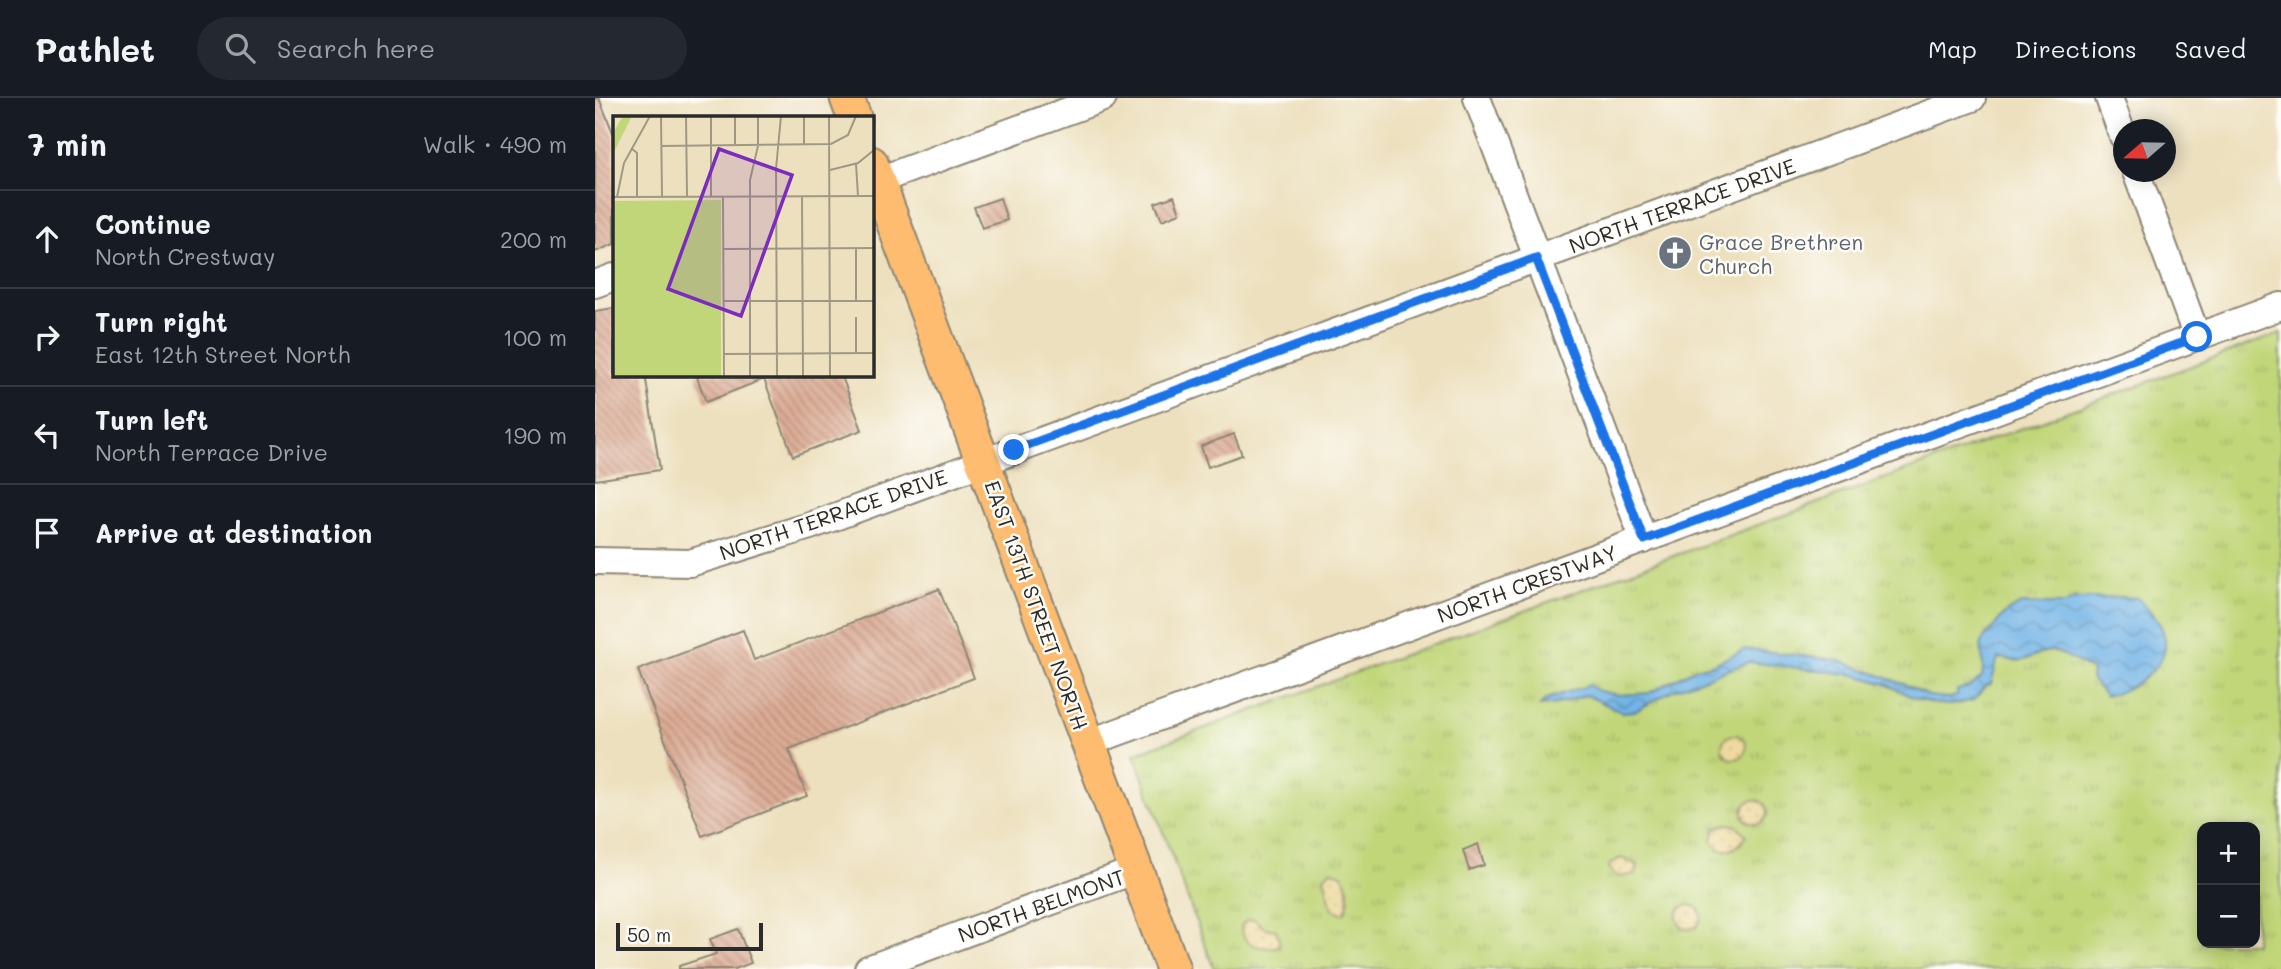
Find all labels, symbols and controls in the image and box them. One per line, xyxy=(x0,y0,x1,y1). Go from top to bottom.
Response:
search box xyxy=(197,17,687,80)
text: Pathlet xyxy=(35,27,155,70)
icon: search xyxy=(221,29,259,67)
text: Search here xyxy=(277,31,435,65)
text: Map xyxy=(1928,33,1977,64)
text: Directions xyxy=(2015,33,2137,64)
text: Saved xyxy=(2175,33,2246,64)
inset map xyxy=(613,116,873,376)
north arrow xyxy=(2113,119,2176,182)
text: 7 min xyxy=(28,124,107,164)
text: Walk · 490 m xyxy=(423,129,567,159)
street label: NORTH TERRACE DRIVE xyxy=(1565,151,1799,259)
text: Continue xyxy=(95,207,211,241)
icon: ahead xyxy=(28,220,66,258)
text: 200 m xyxy=(500,224,567,254)
place label: Grace Brethren Church xyxy=(1699,228,1863,279)
church icon: Grace Brethren Church xyxy=(1656,234,1694,272)
text: North Crestway xyxy=(95,241,275,271)
text: Turn right xyxy=(95,305,228,339)
icon: right xyxy=(28,318,66,356)
route start xyxy=(2181,321,2212,352)
text: 100 m xyxy=(503,322,567,352)
text: East 12th Street North xyxy=(95,339,351,369)
text: Turn left xyxy=(95,403,208,437)
icon: left xyxy=(28,416,66,454)
text: 190 m xyxy=(503,420,567,450)
route end xyxy=(998,434,1029,465)
text: North Terrace Drive xyxy=(95,437,328,467)
street label: NORTH TERRACE DRIVE xyxy=(715,462,951,566)
street label: EAST 13TH STREET NORTH xyxy=(979,477,1095,733)
icon: arrive xyxy=(28,514,66,552)
text: Arrive at destination xyxy=(95,516,372,550)
street label: NORTH CRESTWAY xyxy=(1433,538,1621,628)
map controls xyxy=(2197,822,2260,948)
button: + xyxy=(2197,822,2260,885)
street label: NORTH BELMONT xyxy=(954,862,1128,948)
button: − xyxy=(2197,885,2260,948)
scale bar xyxy=(616,920,763,952)
text: 50 m xyxy=(627,922,671,947)

